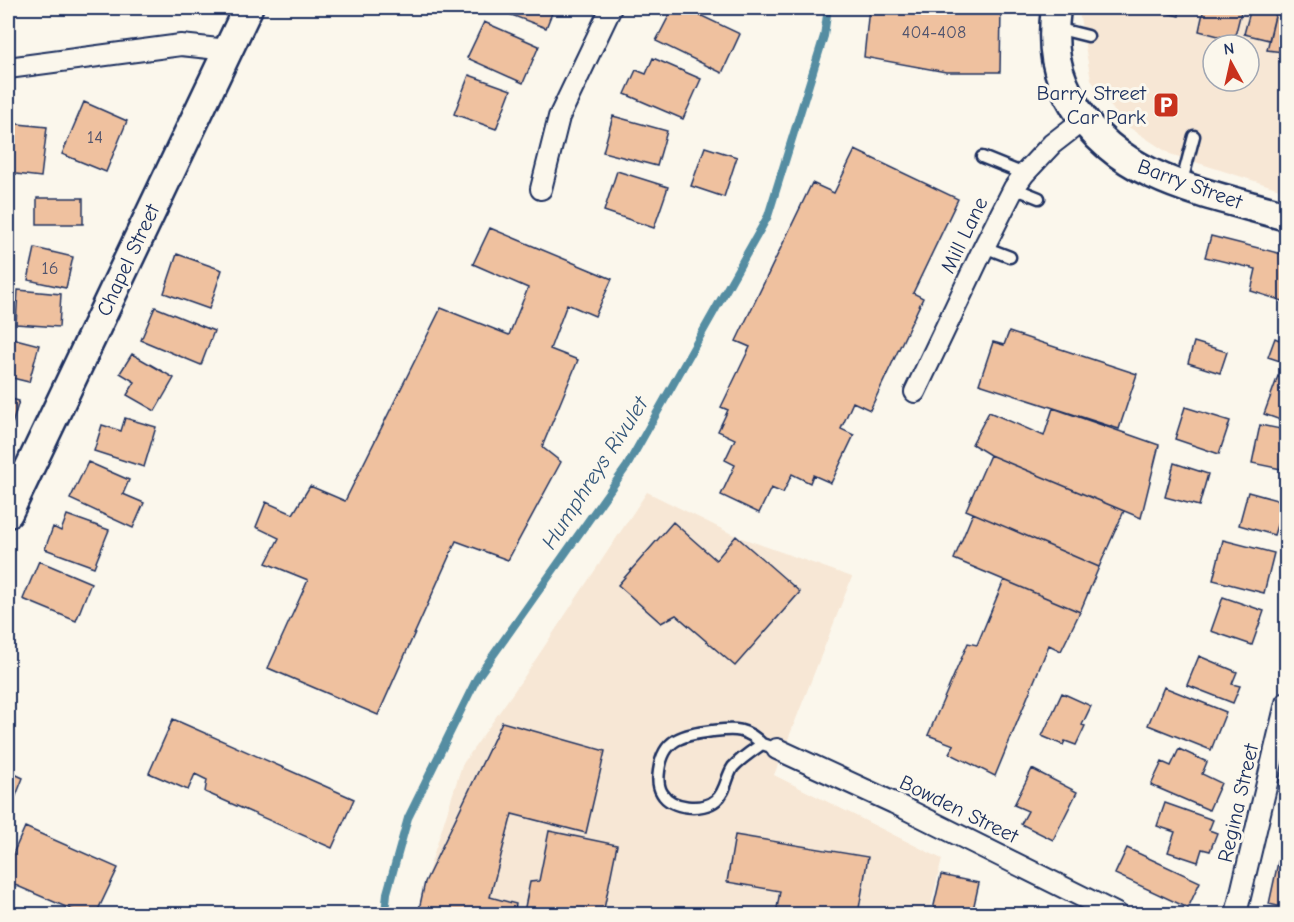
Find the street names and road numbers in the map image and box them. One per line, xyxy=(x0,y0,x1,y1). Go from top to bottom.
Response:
street label: Barry Street xyxy=(1134,154,1246,214)
street label: Mill Lane xyxy=(935,193,993,277)
street label: Chapel Street xyxy=(92,199,165,320)
street label: Regina Street xyxy=(1213,741,1263,865)
street label: Bowden Street xyxy=(896,770,1023,848)

